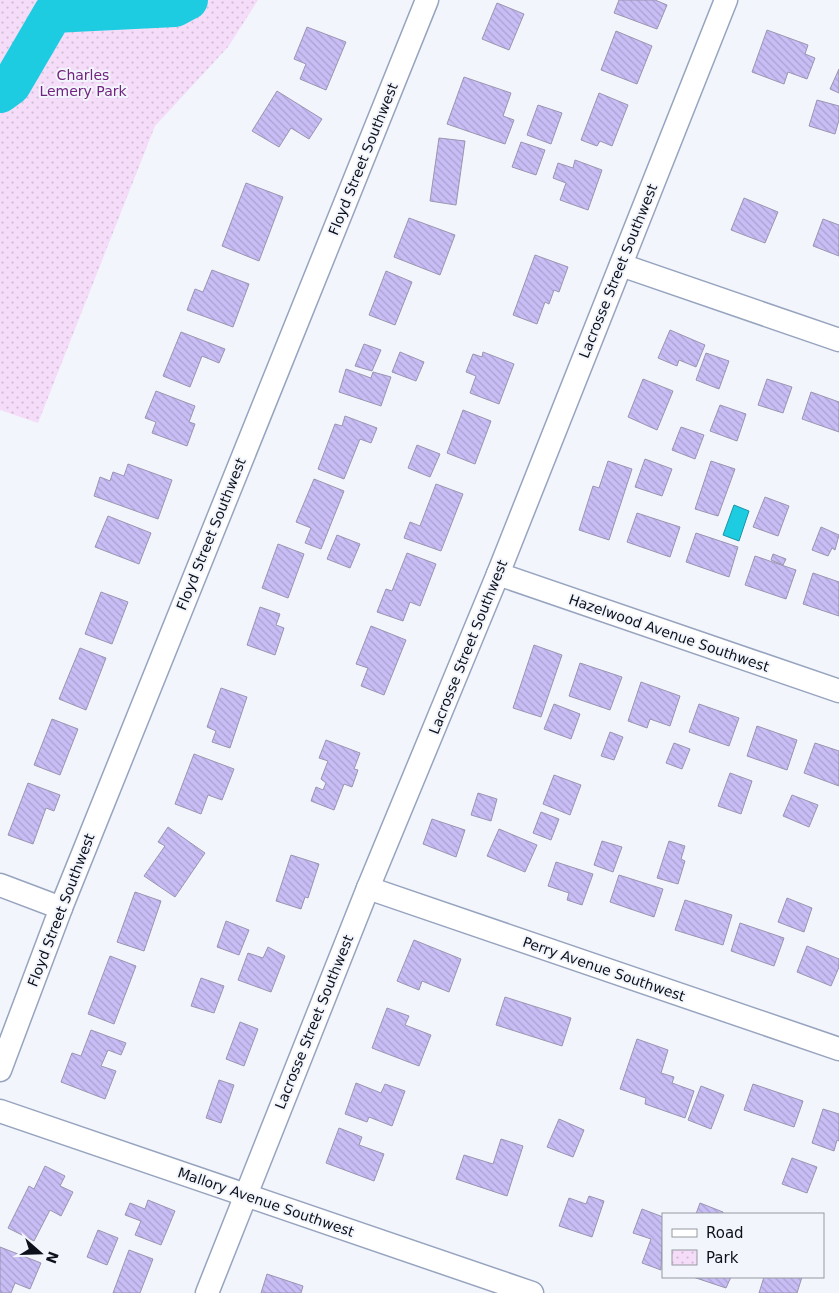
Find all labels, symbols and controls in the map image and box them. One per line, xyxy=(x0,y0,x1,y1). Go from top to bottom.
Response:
park label: Charles Lemery Park xyxy=(39,67,127,99)
street label: Floyd Street Southwest xyxy=(325,80,401,237)
street label: Lacrosse Street Southwest xyxy=(576,181,660,360)
street label: Floyd Street Southwest xyxy=(173,455,249,612)
street label: Lacrosse Street Southwest xyxy=(426,557,510,736)
street label: Hazelwood Avenue Southwest xyxy=(567,591,772,675)
street label: Floyd Street Southwest xyxy=(24,831,98,989)
street label: Lacrosse Street Southwest xyxy=(272,932,356,1111)
street label: Perry Avenue Southwest xyxy=(521,934,688,1004)
street label: Mallory Avenue Southwest xyxy=(176,1164,357,1240)
legend xyxy=(662,1213,824,1278)
text: Road xyxy=(706,1224,744,1242)
north arrow xyxy=(15,1228,65,1278)
text: N xyxy=(43,1249,62,1266)
text: Park xyxy=(706,1249,739,1267)

